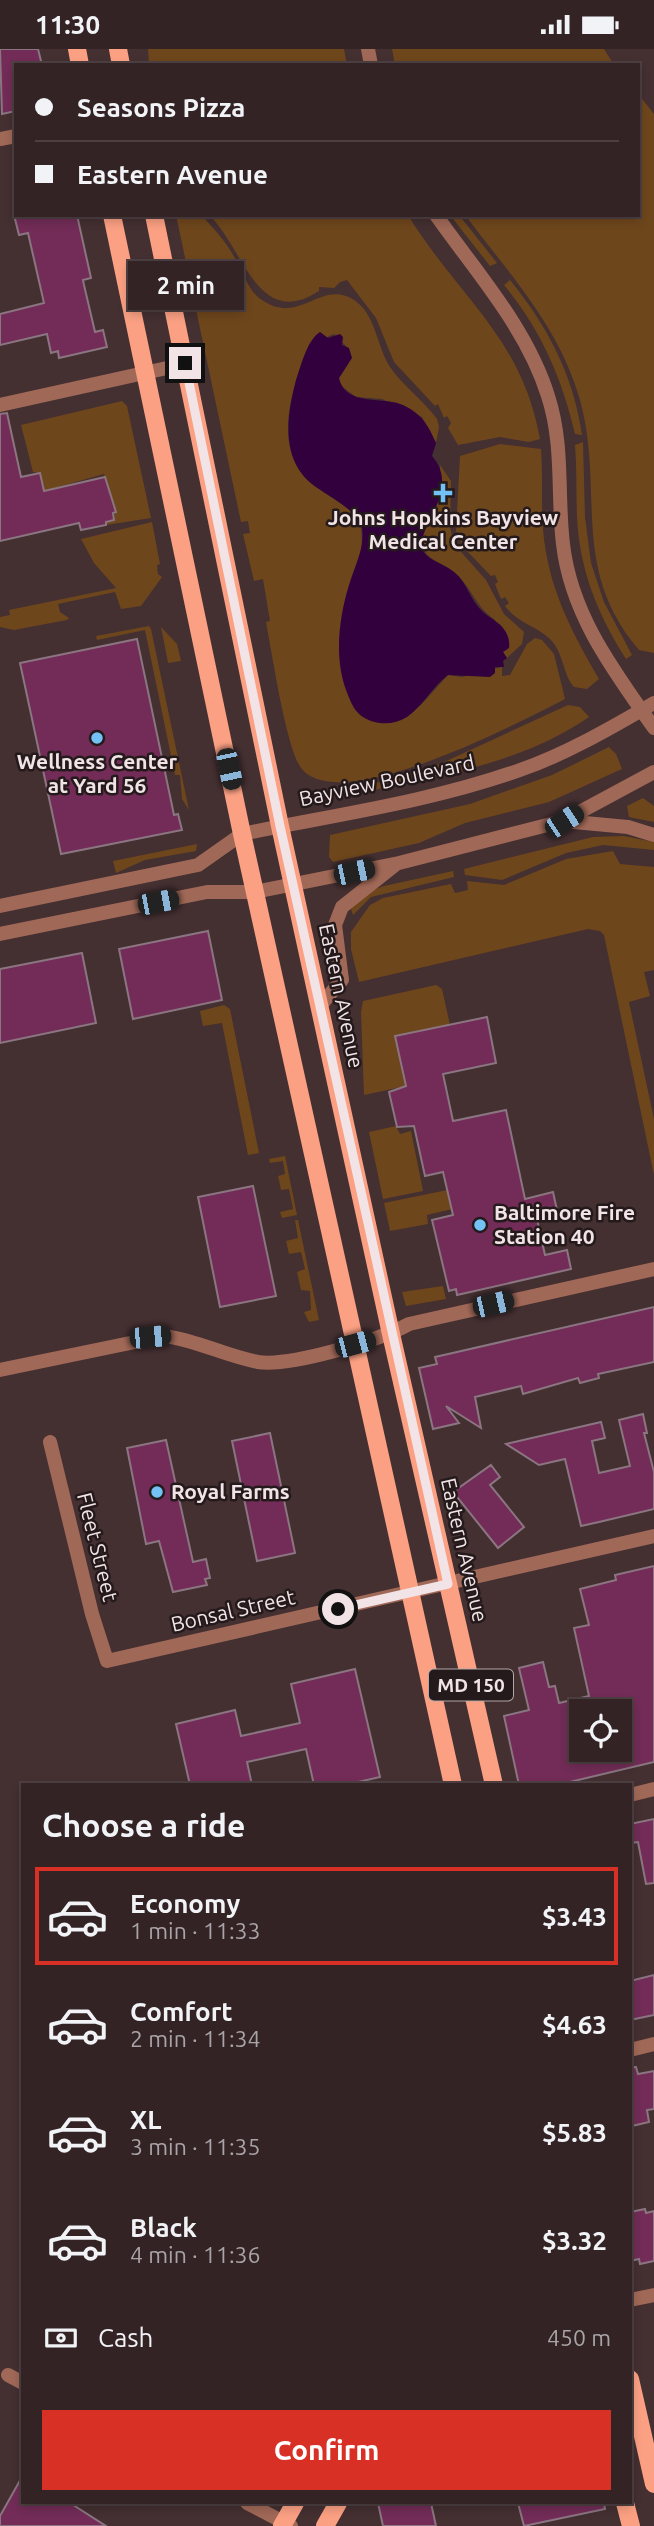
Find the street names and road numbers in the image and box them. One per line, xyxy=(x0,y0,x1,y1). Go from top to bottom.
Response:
street label: Bayview Boulevard xyxy=(297,750,477,810)
street label: Eastern Avenue xyxy=(315,921,369,1070)
street label: Eastern Avenue xyxy=(437,1475,493,1624)
street label: Fleet Street xyxy=(73,1490,123,1604)
street label: Bonsal Street xyxy=(168,1584,297,1636)
road number: MD 150 xyxy=(429,1669,513,1701)

